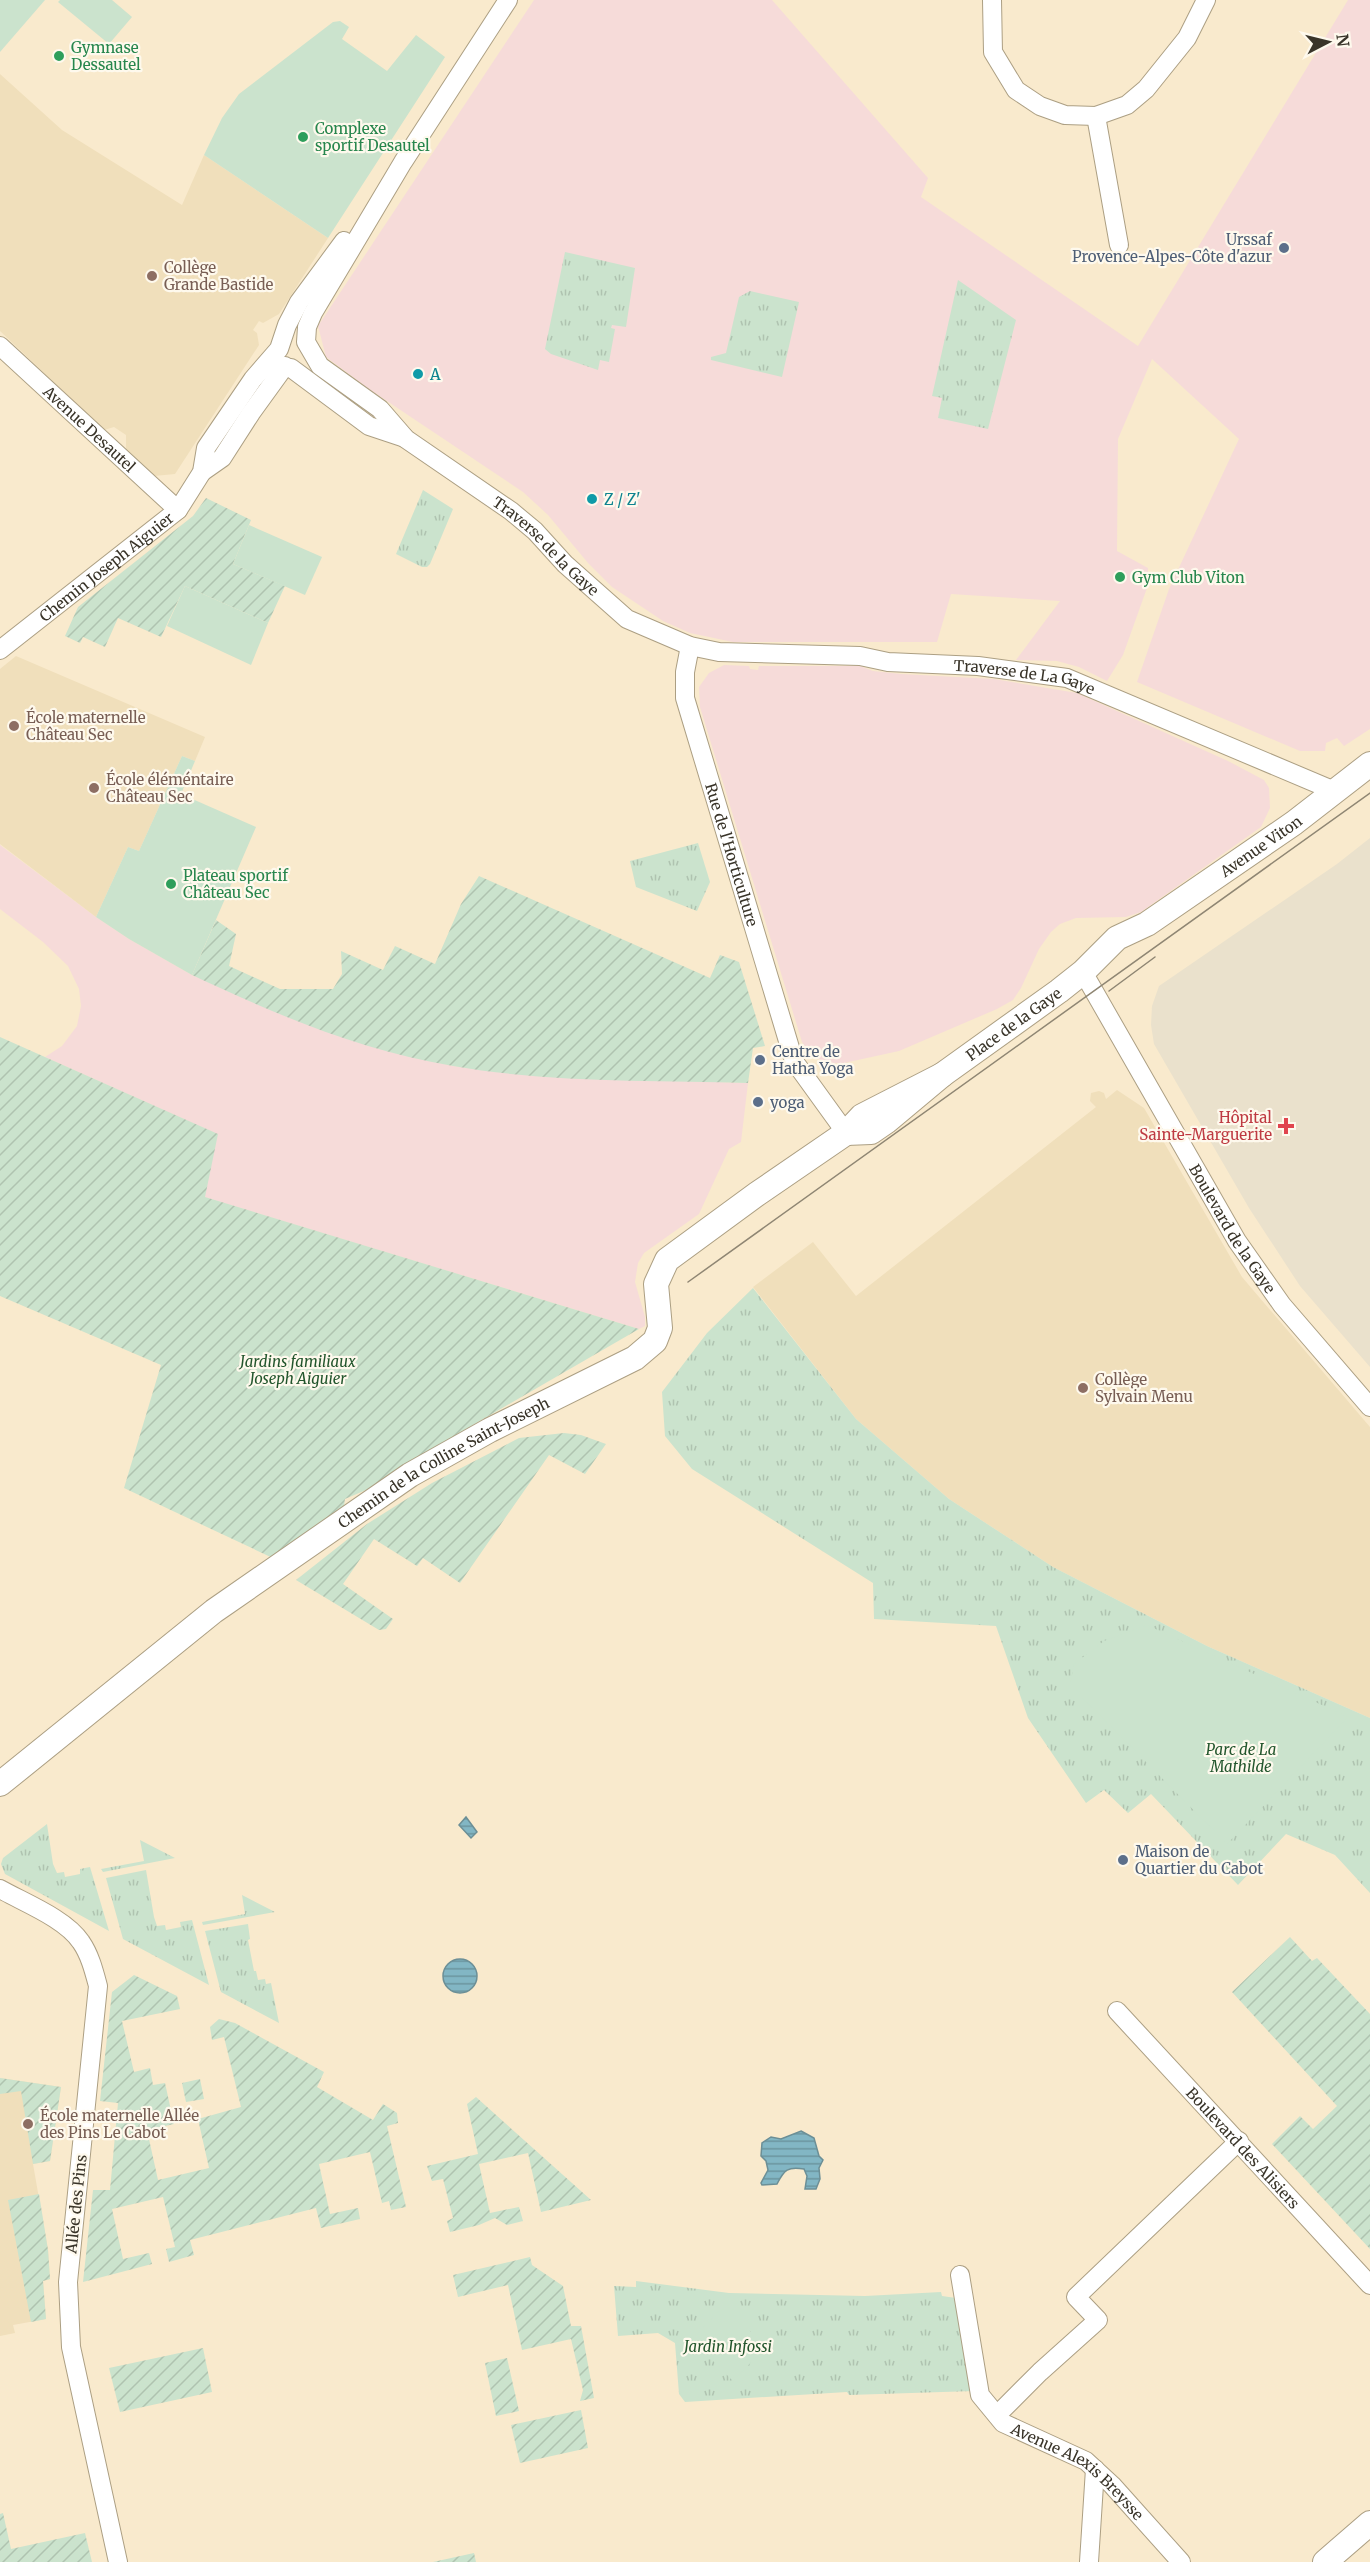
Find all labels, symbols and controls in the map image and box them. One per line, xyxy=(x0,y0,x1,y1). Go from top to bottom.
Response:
north arrow xyxy=(1298,12,1358,72)
text: N xyxy=(1332,33,1354,48)
place label: Gymnase Dessautel xyxy=(71,38,141,74)
marker: Gymnase Dessautel xyxy=(52,49,66,63)
place label: Complexe sportif Desautel xyxy=(315,119,430,155)
marker: Complexe sportif Desautel xyxy=(296,130,310,144)
place label: Urssaf Provence-Alpes-Côte d'azur xyxy=(1072,230,1273,266)
marker: Urssaf Provence-Alpes-Côte d'azur xyxy=(1277,241,1291,255)
place label: Collège Grande Bastide xyxy=(164,258,274,294)
marker: Collège Grande Bastide xyxy=(145,269,159,283)
place label: A xyxy=(429,365,441,384)
marker: A xyxy=(411,367,425,381)
street label: Avenue Desautel xyxy=(39,381,140,476)
place label: Z / Z' xyxy=(604,490,641,509)
street label: Traverse de la Gaye xyxy=(489,492,603,600)
marker: Z / Z' xyxy=(585,492,599,506)
street label: Chemin Joseph Aiguier xyxy=(35,508,177,625)
place label: Gym Club Viton xyxy=(1132,568,1245,587)
marker: Gym Club Viton xyxy=(1113,570,1127,584)
street label: Traverse de La Gaye xyxy=(953,655,1098,698)
place label: École maternelle Château Sec xyxy=(26,707,146,744)
marker: École maternelle Château Sec xyxy=(7,719,21,733)
place label: École éléméntaire Château Sec xyxy=(106,769,234,806)
marker: École éléméntaire Château Sec xyxy=(87,781,101,795)
street label: Rue de l'Horticulture xyxy=(702,781,763,929)
street label: Avenue Viton xyxy=(1215,811,1306,881)
place label: Plateau sportif Château Sec xyxy=(183,866,289,902)
marker: Plateau sportif Château Sec xyxy=(164,877,178,891)
street label: Place de la Gaye xyxy=(962,983,1065,1064)
place label: Centre de Hatha Yoga xyxy=(772,1042,854,1078)
marker: Centre de Hatha Yoga xyxy=(753,1053,767,1067)
place label: yoga xyxy=(770,1093,805,1112)
marker: yoga xyxy=(751,1095,765,1109)
place label: Hôpital Sainte-Marguerite xyxy=(1139,1108,1272,1144)
marker: Hôpital Sainte-Marguerite xyxy=(1277,1117,1295,1135)
street label: Boulevard de la Gaye xyxy=(1185,1161,1280,1297)
park label: Jardins familiaux Joseph Aiguier xyxy=(238,1352,356,1388)
place label: Collège Sylvain Menu xyxy=(1095,1370,1193,1406)
marker: Collège Sylvain Menu xyxy=(1076,1381,1090,1395)
street label: Chemin de la Colline Saint-Joseph xyxy=(334,1393,552,1532)
park label: Parc de La Mathilde xyxy=(1206,1740,1276,1776)
place label: Maison de Quartier du Cabot xyxy=(1135,1842,1263,1878)
marker: Maison de Quartier du Cabot xyxy=(1116,1853,1130,1867)
street label: Boulevard des Alisiers xyxy=(1182,2083,1304,2212)
place label: École maternelle Allée des Pins Le Cabot xyxy=(40,2105,199,2142)
marker: École maternelle Allée des Pins Le Cabot xyxy=(21,2117,35,2131)
street label: Allée des Pins xyxy=(61,2154,91,2255)
park label: Jardin Infossi xyxy=(682,2337,772,2356)
street label: Avenue Alexis Breysse xyxy=(1007,2418,1148,2524)

